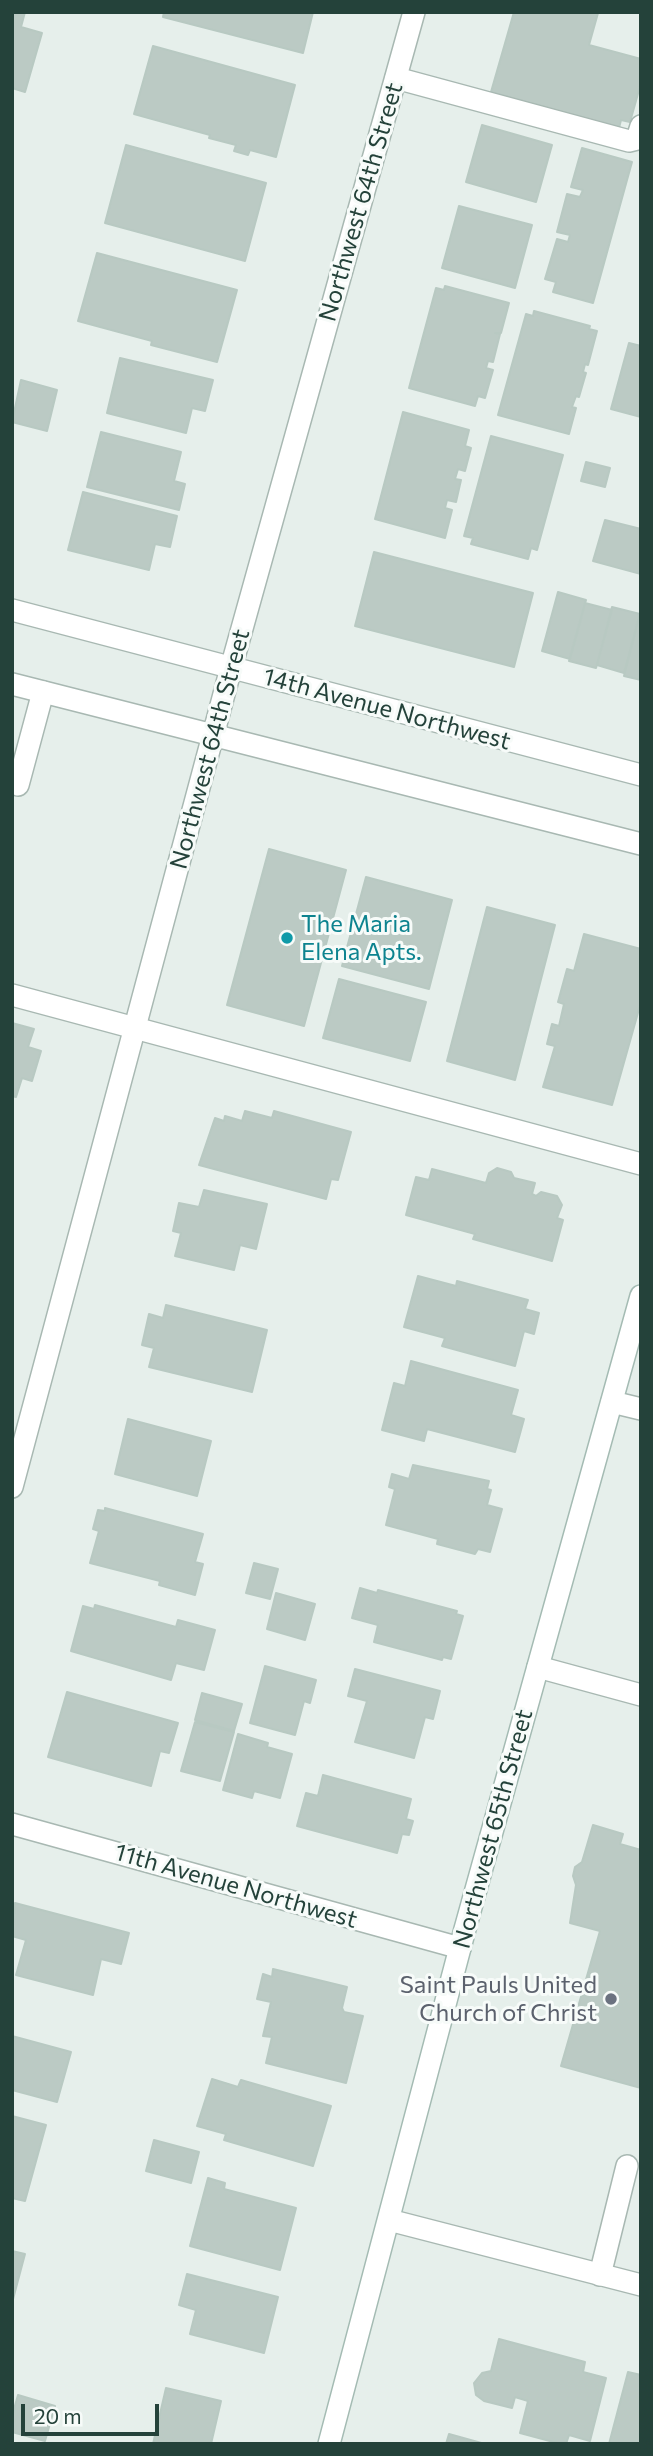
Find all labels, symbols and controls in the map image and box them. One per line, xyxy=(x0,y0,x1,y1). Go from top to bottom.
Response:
street label: Northwest 64th Street xyxy=(313,79,409,325)
street label: Northwest 64th Street xyxy=(164,626,256,872)
street label: 14th Avenue Northwest xyxy=(260,662,514,756)
place label: The Maria Elena Apts. xyxy=(301,910,422,966)
marker: The Maria Elena Apts. xyxy=(279,930,295,946)
street label: Northwest 65th Street xyxy=(447,1706,539,1952)
street label: 11th Avenue Northwest xyxy=(111,1838,361,1934)
place label: Saint Pauls United Church of Christ xyxy=(400,1971,597,2027)
marker: Saint Pauls United Church of Christ xyxy=(603,1991,619,2007)
scale bar xyxy=(24,2390,163,2434)
text: 20 m xyxy=(34,2403,82,2428)

